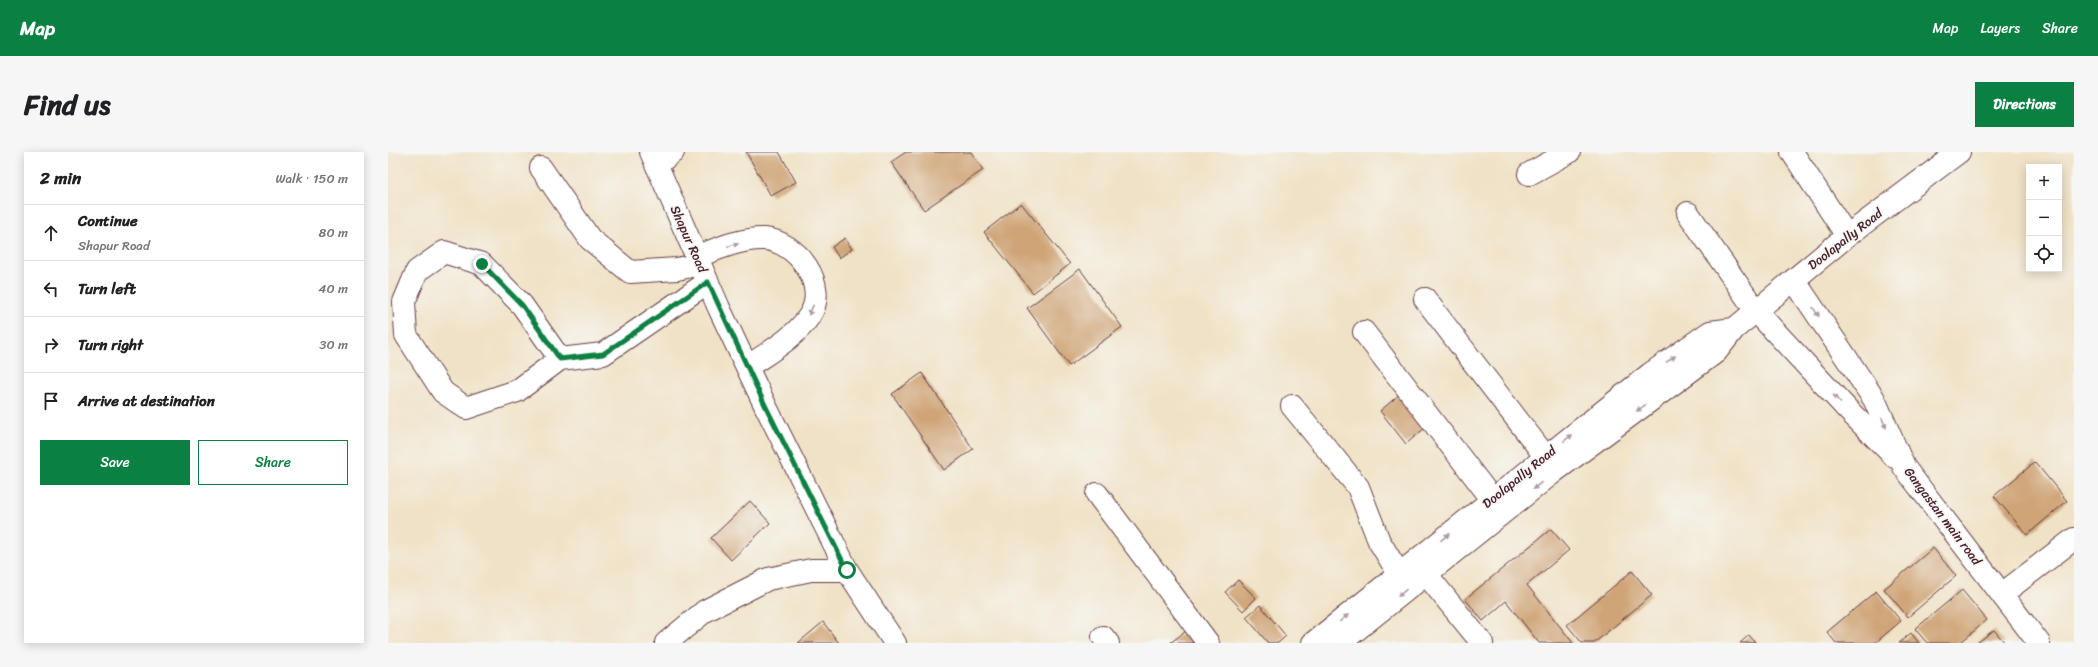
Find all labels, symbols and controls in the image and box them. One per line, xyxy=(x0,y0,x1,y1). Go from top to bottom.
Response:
text: Map xyxy=(20,12,55,45)
text: Map xyxy=(1933,16,1958,41)
text: Layers xyxy=(1980,16,2020,41)
text: Share xyxy=(2042,16,2078,41)
text: Find us xyxy=(24,80,111,129)
button: Directions xyxy=(1975,82,2074,127)
text: 2 min xyxy=(40,163,81,193)
map controls xyxy=(2026,164,2062,272)
button: + xyxy=(2026,164,2062,200)
text: Walk · 150 m xyxy=(275,167,348,190)
button: − xyxy=(2026,200,2062,236)
street label: Shapur Road xyxy=(664,202,715,277)
street label: Doolapally Road xyxy=(1802,202,1888,276)
text: Continue xyxy=(78,208,138,234)
text: 80 m xyxy=(319,221,348,244)
icon: ahead xyxy=(40,222,62,244)
text: Shapur Road xyxy=(78,234,150,257)
button: locate xyxy=(2026,236,2062,272)
one-way arrow xyxy=(727,241,740,247)
route end xyxy=(473,255,491,273)
text: Turn left xyxy=(78,276,136,302)
text: 40 m xyxy=(318,277,348,300)
icon: left xyxy=(40,278,62,300)
one-way arrow xyxy=(808,304,814,316)
one-way arrow xyxy=(1812,307,1819,318)
text: Turn right xyxy=(78,332,143,358)
text: 30 m xyxy=(319,333,348,356)
icon: right xyxy=(40,334,62,356)
one-way arrow xyxy=(1666,355,1677,363)
text: Arrive at destination xyxy=(78,388,215,414)
icon: arrive xyxy=(40,390,62,412)
one-way arrow xyxy=(1833,394,1842,404)
one-way arrow xyxy=(1635,404,1646,412)
one-way arrow xyxy=(1881,417,1887,428)
one-way arrow xyxy=(1563,434,1574,442)
street label: Doolapally Road xyxy=(1477,439,1562,514)
button: Save xyxy=(40,440,190,485)
button: Share xyxy=(198,440,348,485)
street label: Gangastan main road xyxy=(1898,462,1988,571)
one-way arrow xyxy=(1531,481,1542,490)
one-way arrow xyxy=(1440,533,1451,541)
route start xyxy=(838,561,856,579)
one-way arrow xyxy=(1397,589,1408,597)
one-way arrow xyxy=(1338,614,1349,623)

